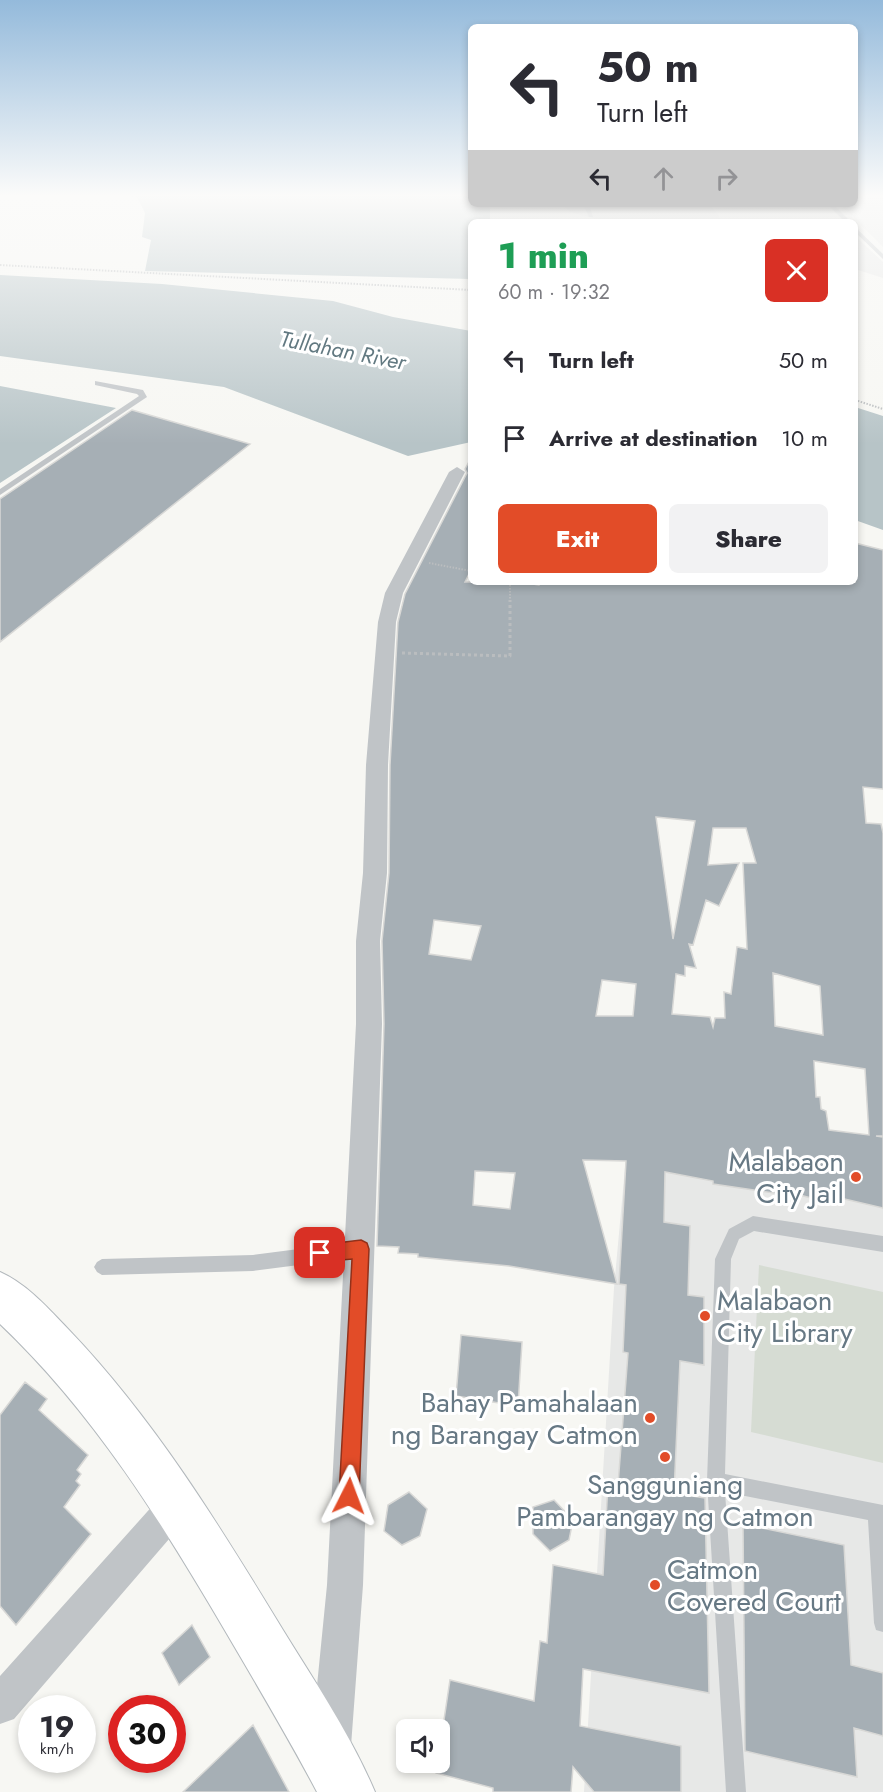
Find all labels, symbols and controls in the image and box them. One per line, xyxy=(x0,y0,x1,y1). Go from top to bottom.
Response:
text: 50 m xyxy=(597,37,699,98)
icon: left xyxy=(498,48,576,126)
text: Turn left xyxy=(597,93,687,132)
icon: left xyxy=(584,162,617,195)
icon: ahead xyxy=(647,162,680,195)
icon: right xyxy=(710,162,743,195)
text: 1 min xyxy=(498,229,589,281)
button: close xyxy=(765,239,828,302)
text: 60 m · 19:32 xyxy=(498,278,610,307)
water label: Tullahan River xyxy=(277,322,410,378)
icon: left xyxy=(498,344,531,377)
text: Turn left xyxy=(549,344,634,376)
text: 50 m xyxy=(779,344,828,376)
icon: arrive xyxy=(498,422,531,455)
text: Arrive at destination xyxy=(549,422,758,454)
text: 10 m xyxy=(781,422,828,454)
button: Exit xyxy=(498,504,657,573)
button: Share xyxy=(669,504,828,573)
place label: Malabaon City Jail xyxy=(729,1141,844,1214)
marker: Malabaon City Jail xyxy=(849,1170,863,1184)
pin xyxy=(294,1227,345,1278)
icon: arrive xyxy=(303,1236,336,1269)
place label: Malabaon City Library xyxy=(717,1280,853,1353)
marker: Malabaon City Library xyxy=(698,1309,712,1323)
place label: Bahay Pamahalaan ng Barangay Catmon xyxy=(391,1382,638,1455)
marker: Bahay Pamahalaan ng Barangay Catmon xyxy=(643,1411,657,1425)
marker: Sangguniang Pambarangay ng Catmon xyxy=(658,1450,672,1464)
position arrow xyxy=(317,1464,381,1528)
place label: Sangguniang Pambarangay ng Catmon xyxy=(516,1464,814,1537)
place label: Catmon Covered Court xyxy=(667,1549,841,1622)
marker: Catmon Covered Court xyxy=(648,1578,662,1592)
speed limit sign: 30 xyxy=(108,1695,186,1773)
text: 19 xyxy=(39,1705,75,1748)
map controls xyxy=(396,1719,450,1773)
button: sound xyxy=(396,1719,450,1773)
text: km/h xyxy=(40,1738,74,1760)

